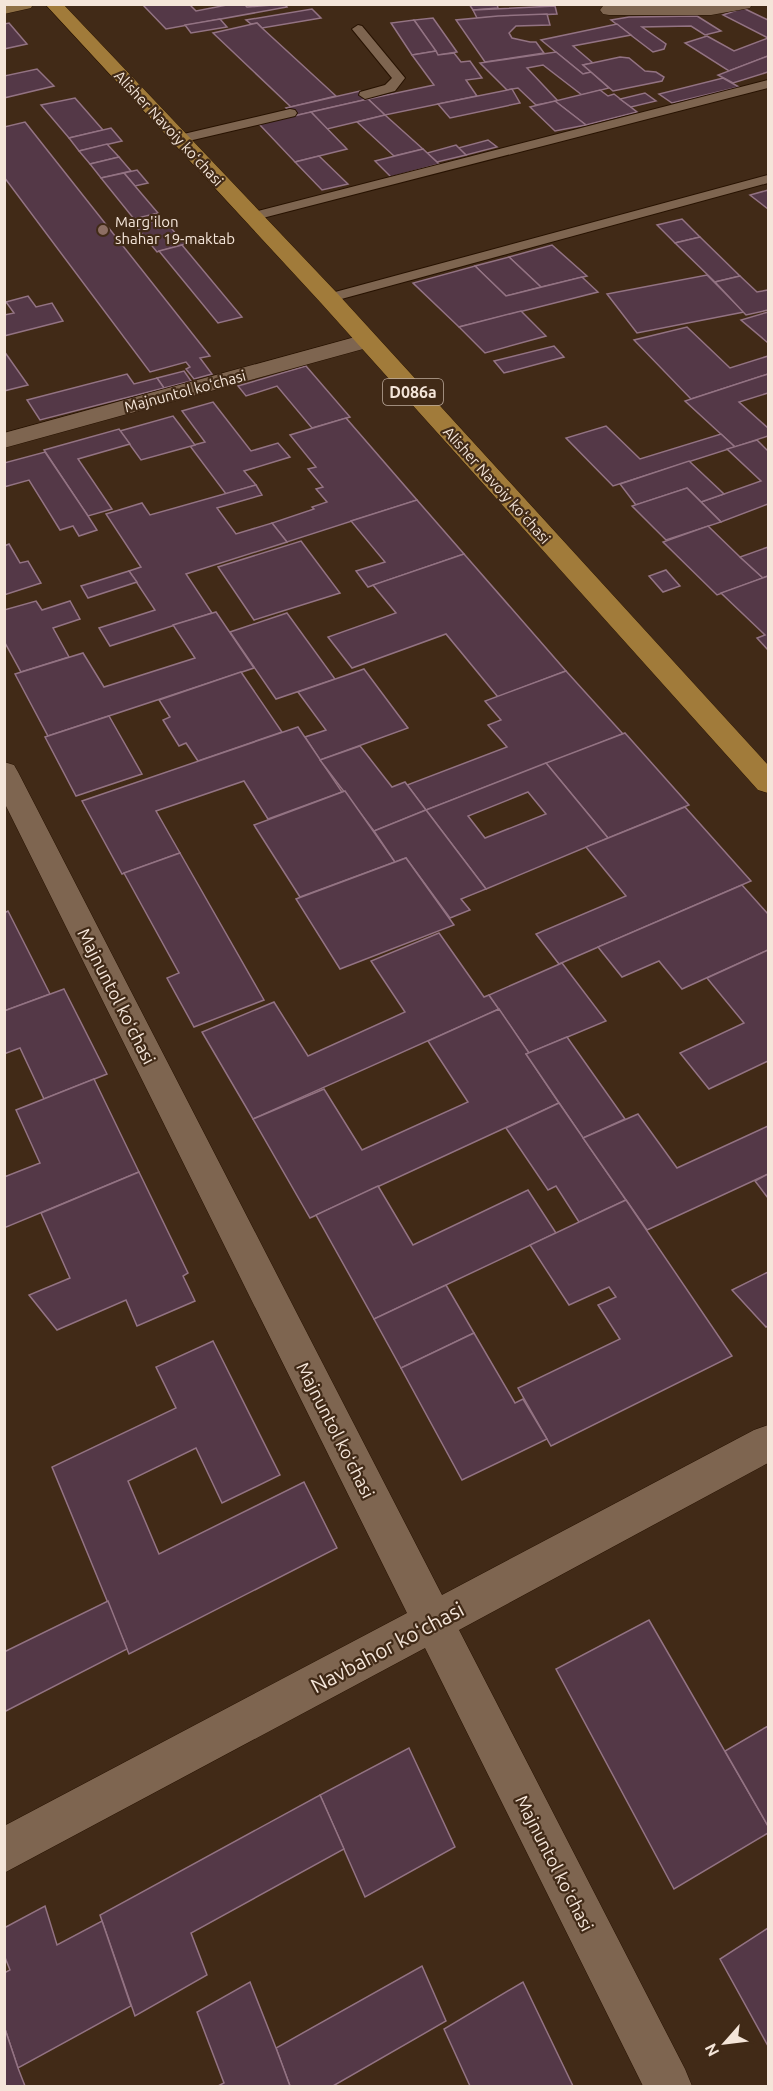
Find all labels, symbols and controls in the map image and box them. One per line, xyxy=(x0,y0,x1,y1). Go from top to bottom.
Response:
street label: Alisher Navoiy koʻchasi xyxy=(111,67,227,189)
place label: Marg'ilon shahar 19-maktab xyxy=(115,213,235,247)
marker: Marg'ilon shahar 19-maktab xyxy=(96,223,110,237)
street label: Majnuntol koʻchasi xyxy=(122,367,248,415)
road number: D086a xyxy=(383,379,443,405)
street label: Alisher Navoiy koʻchasi xyxy=(440,423,554,547)
street label: Majnuntol koʻchasi xyxy=(74,925,160,1067)
street label: Majnuntol koʻchasi xyxy=(293,1359,379,1501)
street label: Navbahor koʻchasi xyxy=(306,1596,468,1698)
street label: Majnuntol koʻchasi xyxy=(512,1792,598,1934)
north arrow xyxy=(695,2013,755,2073)
text: N xyxy=(701,2041,723,2060)

